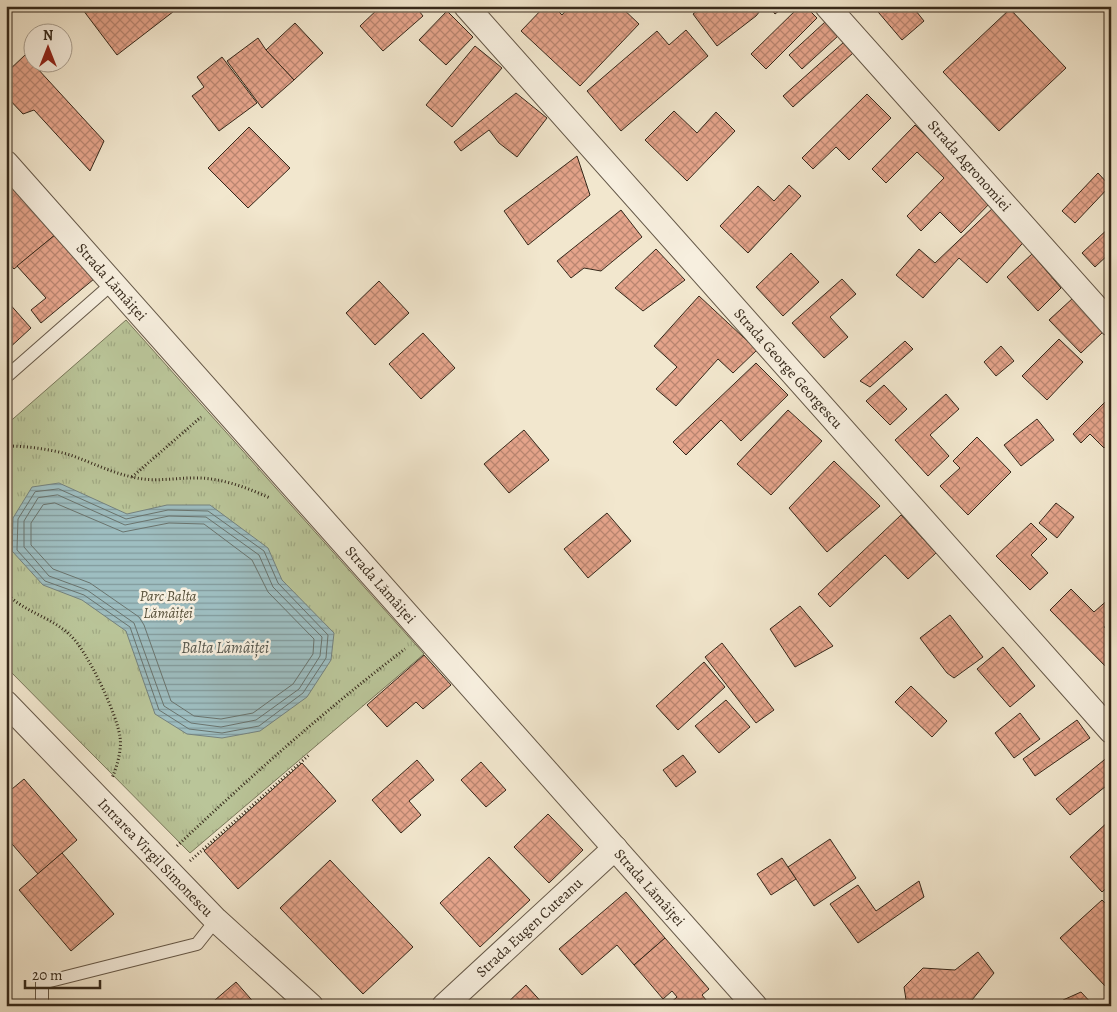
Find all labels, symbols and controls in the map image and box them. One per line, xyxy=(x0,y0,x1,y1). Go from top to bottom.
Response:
north arrow xyxy=(22,22,72,72)
text: N xyxy=(43,26,53,45)
street label: Strada Agronomiei xyxy=(923,116,1016,216)
street label: Strada Lămâiței xyxy=(72,239,152,325)
street label: Strada George Georgescu xyxy=(729,304,848,434)
street label: Strada Lămâiței xyxy=(341,541,421,628)
park label: Parc Balta Lămâiței xyxy=(139,586,197,623)
water label: Balta Lămâiței xyxy=(181,637,269,659)
street label: Intrarea Virgil Simonescu xyxy=(93,794,218,922)
street label: Strada Lămâiței xyxy=(610,844,690,931)
street label: Strada Eugen Cuteanu xyxy=(472,872,587,982)
scale bar xyxy=(25,957,100,989)
text: 20 m xyxy=(32,965,63,985)

